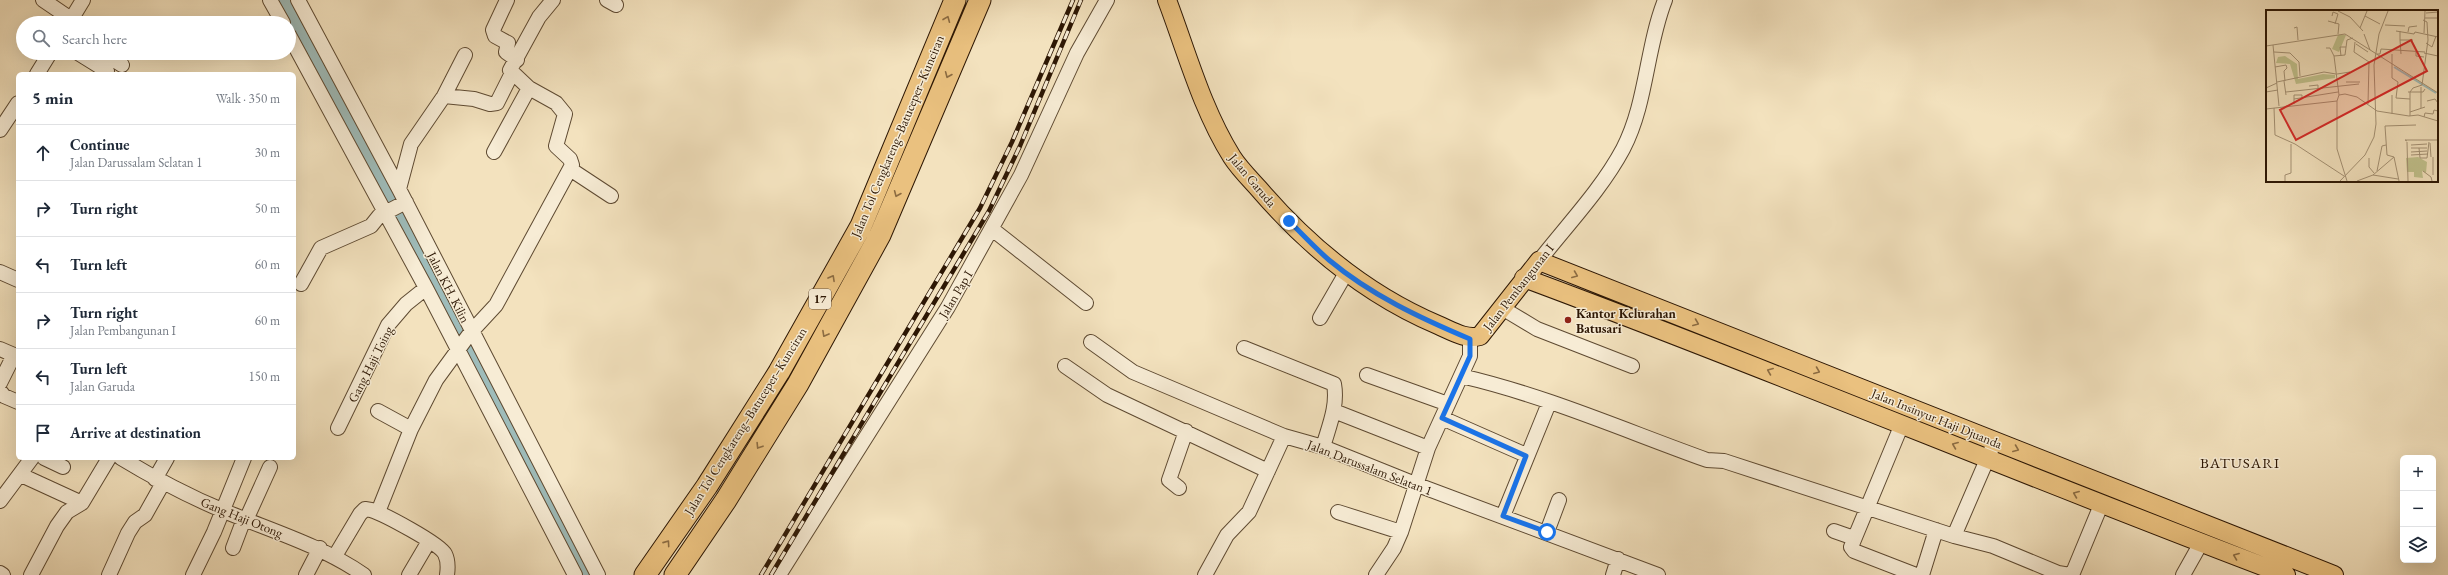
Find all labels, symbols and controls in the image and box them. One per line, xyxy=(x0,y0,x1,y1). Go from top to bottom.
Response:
inset map xyxy=(2266,10,2438,182)
search box xyxy=(16,16,296,60)
one-way arrow xyxy=(942,16,950,23)
icon: search xyxy=(30,27,52,49)
text: Search here xyxy=(62,29,127,48)
street label: Jalan Tol Cengkareng–Batuceper–Kunciran xyxy=(847,32,948,241)
one-way arrow xyxy=(945,71,953,78)
text: 5 min xyxy=(32,87,73,109)
text: Walk · 350 m xyxy=(216,90,280,107)
text: Continue xyxy=(70,135,130,154)
icon: ahead xyxy=(32,142,54,164)
text: 30 m xyxy=(255,144,280,161)
street label: Jalan Garuda xyxy=(1225,149,1281,211)
text: Jalan Darussalam Selatan 1 xyxy=(70,154,203,171)
one-way arrow xyxy=(894,191,902,198)
icon: right xyxy=(32,198,54,220)
text: Turn right xyxy=(70,199,138,218)
text: 50 m xyxy=(255,200,280,217)
route end xyxy=(1280,212,1298,230)
street label: Jalan Pembangunan I xyxy=(1478,240,1558,335)
street label: Jalan KH. Kilin xyxy=(423,248,474,326)
icon: left xyxy=(32,254,54,276)
text: Turn left xyxy=(70,255,127,274)
text: 60 m xyxy=(255,256,280,273)
street label: Jalan Pap I xyxy=(934,267,977,322)
one-way arrow xyxy=(1571,271,1578,279)
one-way arrow xyxy=(827,275,834,282)
road number: 17 xyxy=(809,289,831,309)
text: Turn right xyxy=(70,303,138,322)
place label: Kantor Kelurahan Batusari xyxy=(1576,305,1677,337)
icon: right xyxy=(32,310,54,332)
text: 60 m xyxy=(255,312,280,329)
marker: Kantor Kelurahan Batusari xyxy=(1563,315,1573,325)
one-way arrow xyxy=(1692,318,1699,326)
text: Jalan Pembangunan I xyxy=(70,322,176,339)
street label: Gang Haji Toing xyxy=(344,323,397,405)
street label: Jalan Tol Cengkareng–Batuceper–Kunciran xyxy=(680,324,811,519)
one-way arrow xyxy=(822,330,830,338)
text: Turn left xyxy=(70,359,127,378)
icon: left xyxy=(32,366,54,388)
one-way arrow xyxy=(1813,366,1820,374)
text: 150 m xyxy=(249,368,280,385)
one-way arrow xyxy=(1766,368,1774,376)
text: Jalan Garuda xyxy=(70,378,135,395)
street label: Jalan Insinyur Haji Djuanda xyxy=(1868,384,2005,453)
icon: arrive xyxy=(32,422,54,444)
text: Arrive at destination xyxy=(70,423,201,442)
street label: Jalan Darussalam Selatan 1 xyxy=(1304,435,1435,499)
one-way arrow xyxy=(756,442,764,449)
one-way arrow xyxy=(1952,442,1959,450)
one-way arrow xyxy=(2012,445,2019,453)
district label: BATUSARI xyxy=(2200,453,2280,472)
map controls xyxy=(2400,455,2436,563)
button: + xyxy=(2400,455,2436,491)
one-way arrow xyxy=(2072,491,2079,499)
button: − xyxy=(2400,491,2436,527)
street label: Gang Haji Otong xyxy=(198,493,286,542)
route start xyxy=(1538,523,1556,541)
button: layers xyxy=(2400,527,2436,563)
one-way arrow xyxy=(662,540,670,547)
one-way arrow xyxy=(2233,553,2240,561)

